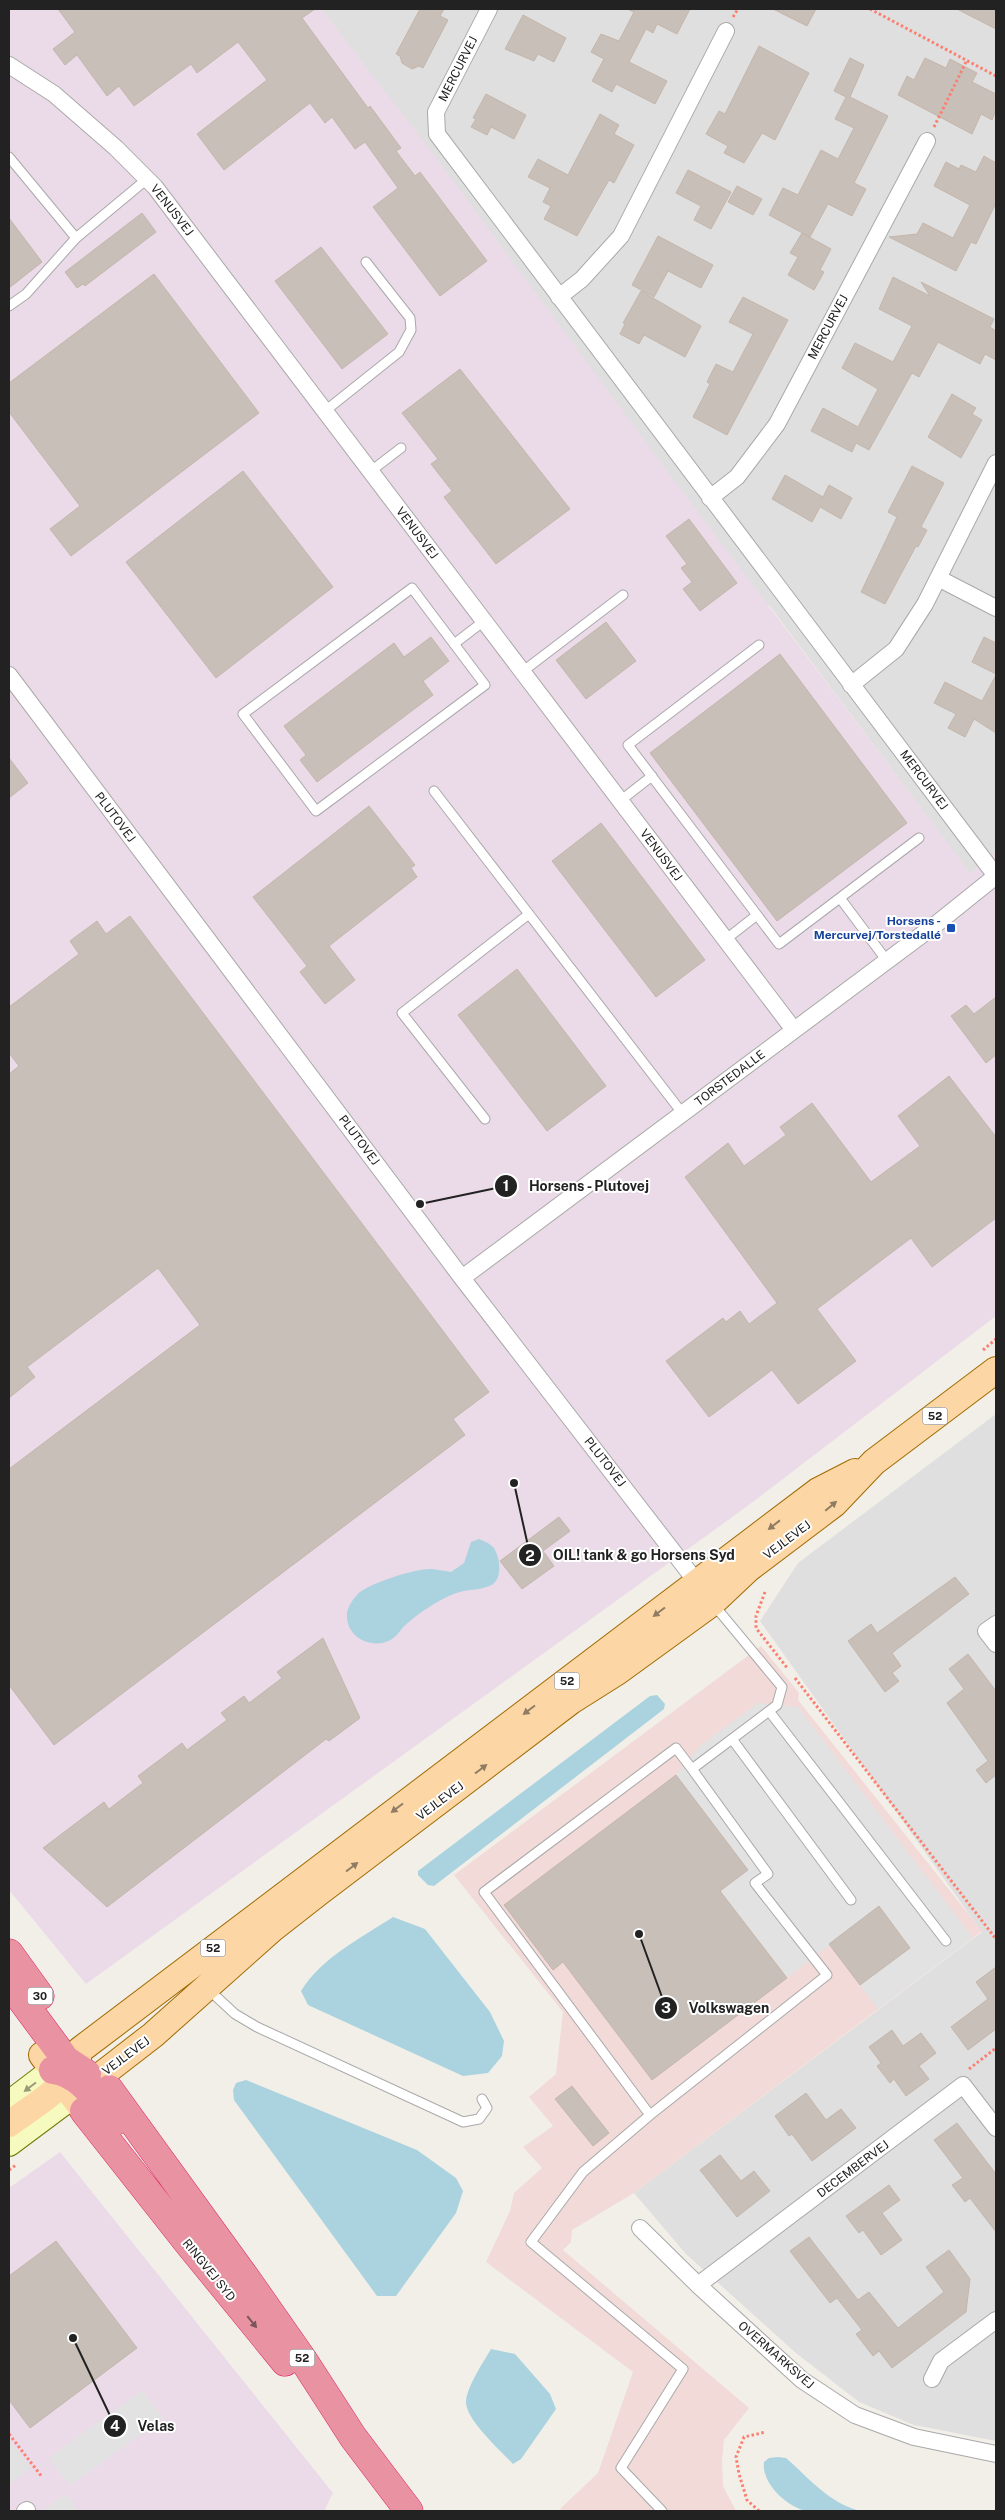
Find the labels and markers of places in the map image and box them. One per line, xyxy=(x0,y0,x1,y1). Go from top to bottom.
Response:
place label: Horsens - Mercurvej/Torstedallé xyxy=(814,914,941,942)
marker: Horsens - Mercurvej/Torstedallé xyxy=(945,922,957,934)
callout: Horsens - Plutovej xyxy=(493,1171,660,1200)
callout: OIL! tank & go Horsens Syd xyxy=(518,1541,745,1570)
callout: Volkswagen xyxy=(654,1993,779,2022)
callout: Velas xyxy=(102,2412,184,2441)

